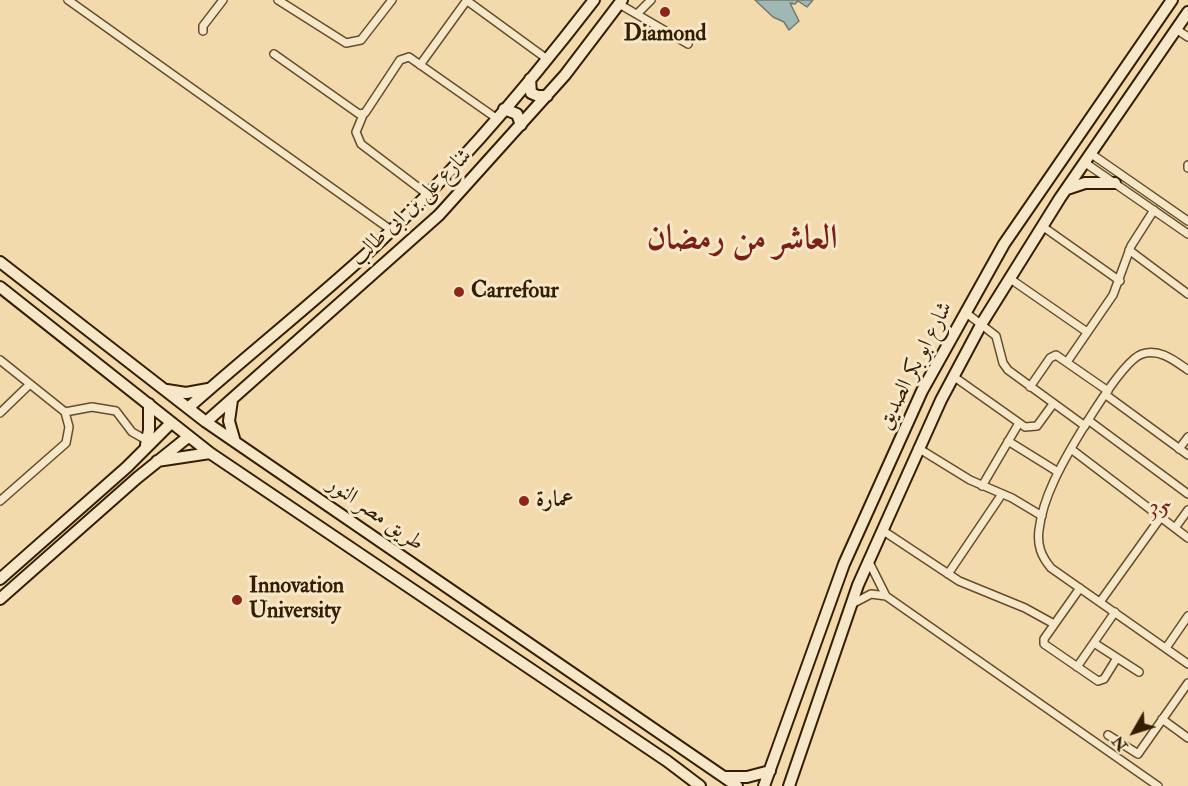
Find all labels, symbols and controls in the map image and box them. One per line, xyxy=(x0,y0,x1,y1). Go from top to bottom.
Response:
marker: Diamond xyxy=(658,5,672,19)
place label: Diamond xyxy=(624,22,706,48)
street label: شارع على بن ابى طالب xyxy=(346,144,478,272)
district label: العاشر من رمضان xyxy=(646,221,838,261)
place label: Carrefour xyxy=(471,279,559,305)
marker: Carrefour xyxy=(452,285,466,299)
street label: شارع ابو بكر الصديق xyxy=(873,298,959,434)
street label: طريق مصر النور xyxy=(322,472,428,558)
place label: عمارة xyxy=(536,488,573,514)
marker: عمارة xyxy=(517,494,531,508)
district label: 35 xyxy=(1150,496,1172,524)
place label: Innovation University xyxy=(249,574,344,626)
marker: Innovation University xyxy=(230,593,244,607)
north arrow xyxy=(1104,702,1164,762)
text: N xyxy=(1108,731,1132,755)

